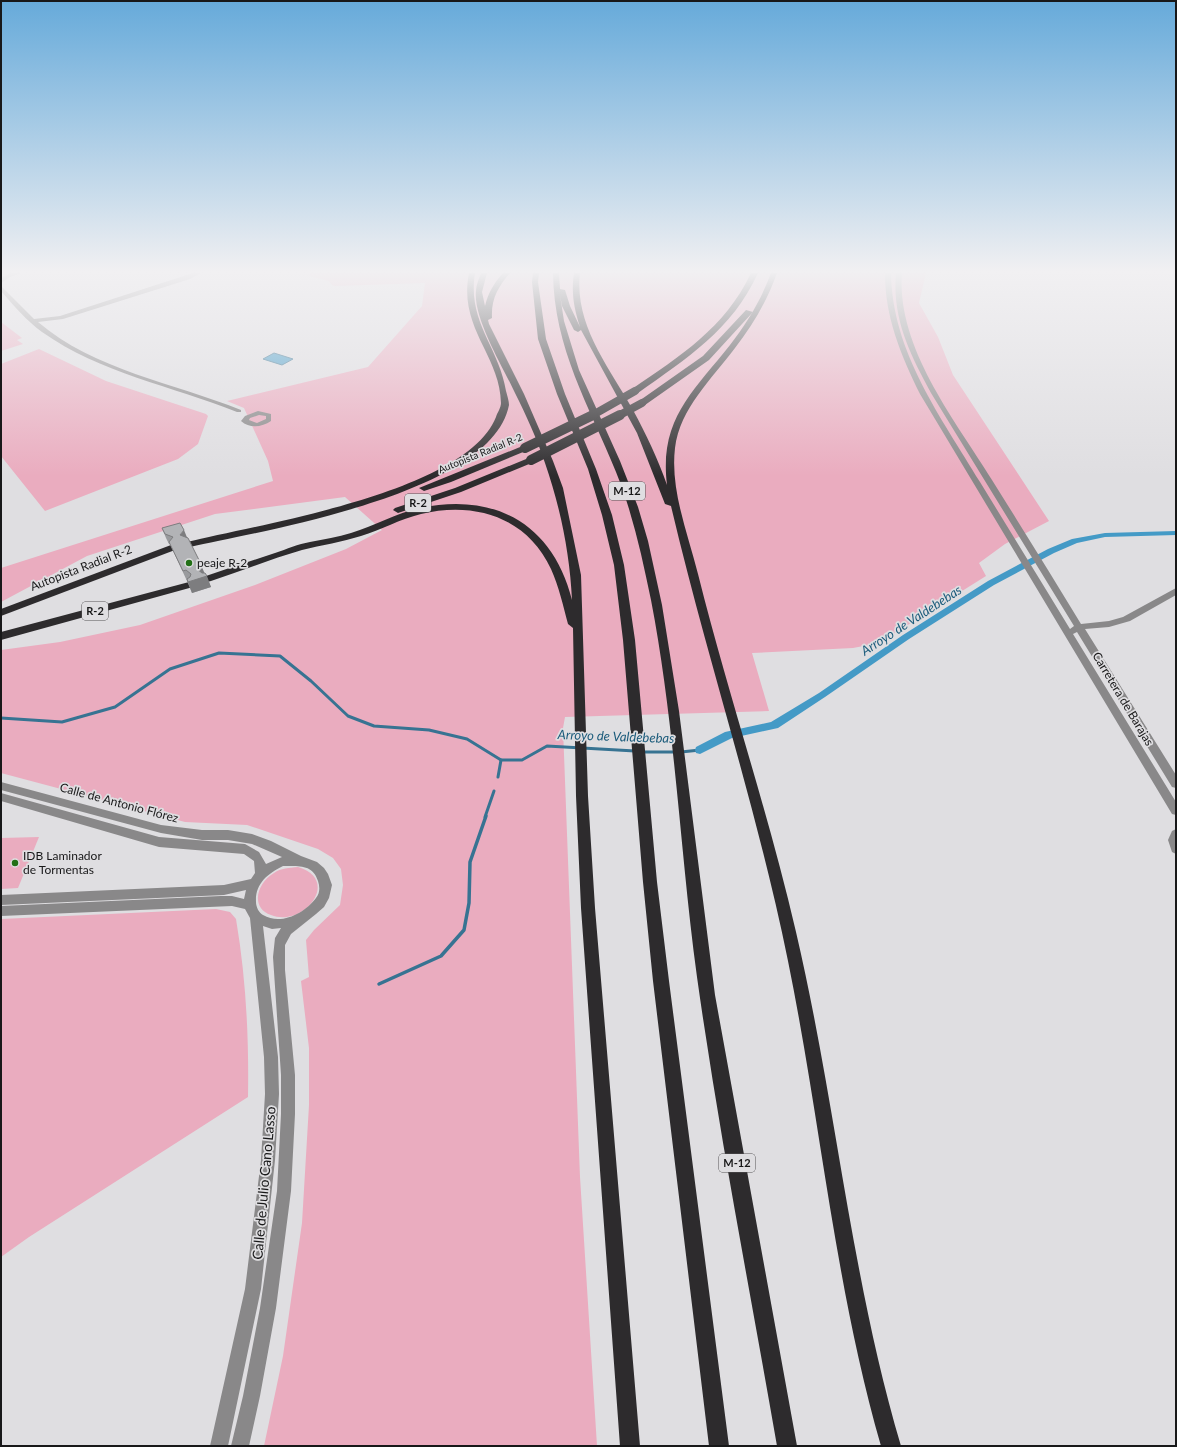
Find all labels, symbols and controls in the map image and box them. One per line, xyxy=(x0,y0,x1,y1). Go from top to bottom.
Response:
street label: Autopista Radial R-2 xyxy=(436,431,524,475)
road number: M-12 xyxy=(609,482,645,500)
road number: R-2 xyxy=(405,494,431,512)
street label: Autopista Radial R-2 xyxy=(28,541,134,594)
place label: peaje R-2 xyxy=(197,555,247,570)
marker: peaje R-2 xyxy=(184,558,194,568)
water label: Arroyo de Valdebebas xyxy=(857,582,964,659)
road number: R-2 xyxy=(82,602,108,620)
street label: Carretera de Barajas xyxy=(1090,649,1157,748)
water label: Arroyo de Valdebebas xyxy=(556,726,675,746)
street label: Calle de Antonio Flórez xyxy=(58,779,181,826)
place label: IDB Laminador de Tormentas xyxy=(23,848,102,877)
marker: IDB Laminador de Tormentas xyxy=(10,858,20,868)
street label: Calle de Julio Cano Lasso xyxy=(248,1106,279,1260)
road number: M-12 xyxy=(719,1154,755,1172)

